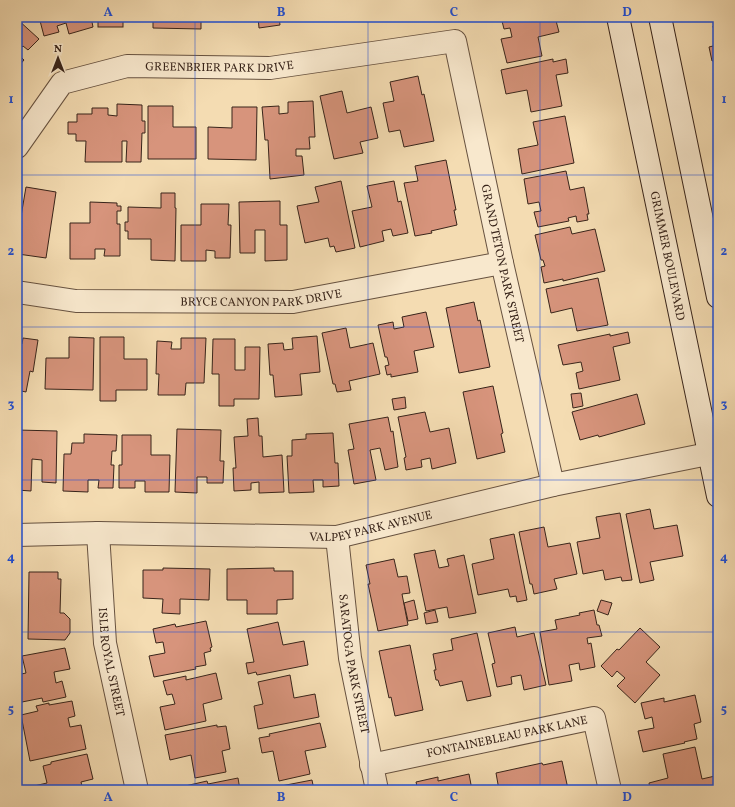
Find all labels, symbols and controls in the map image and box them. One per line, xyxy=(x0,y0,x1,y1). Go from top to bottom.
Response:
text: A xyxy=(103,4,113,22)
text: B xyxy=(277,4,286,22)
text: C xyxy=(450,4,458,22)
text: D xyxy=(622,4,632,22)
north arrow xyxy=(38,38,78,78)
text: N xyxy=(54,42,62,57)
street label: GREENBRIER PARK DRIVE xyxy=(145,58,295,77)
text: 1 xyxy=(8,91,14,109)
text: 1 xyxy=(721,91,727,109)
street label: GRAND TETON PARK STREET xyxy=(477,183,527,345)
street label: GRIMMER BOULEVARD xyxy=(646,190,688,322)
text: 2 xyxy=(8,243,15,261)
text: 2 xyxy=(721,243,728,261)
street label: BRYCE CANYON PARK DRIVE xyxy=(180,286,343,311)
text: 3 xyxy=(8,396,15,414)
text: 3 xyxy=(721,396,728,414)
street label: VALPEY PARK AVENUE xyxy=(309,507,434,546)
text: 4 xyxy=(7,549,15,567)
text: 4 xyxy=(720,549,728,567)
street label: SARATOGA PARK STREET xyxy=(334,593,372,735)
street label: ISLE ROYAL STREET xyxy=(94,607,128,718)
text: 5 xyxy=(8,701,14,719)
text: 5 xyxy=(721,701,727,719)
street label: FONTAINEBLEAU PARK LANE xyxy=(425,713,589,762)
text: A xyxy=(103,789,113,807)
text: B xyxy=(277,789,286,807)
text: C xyxy=(450,789,458,807)
text: D xyxy=(622,789,632,807)

